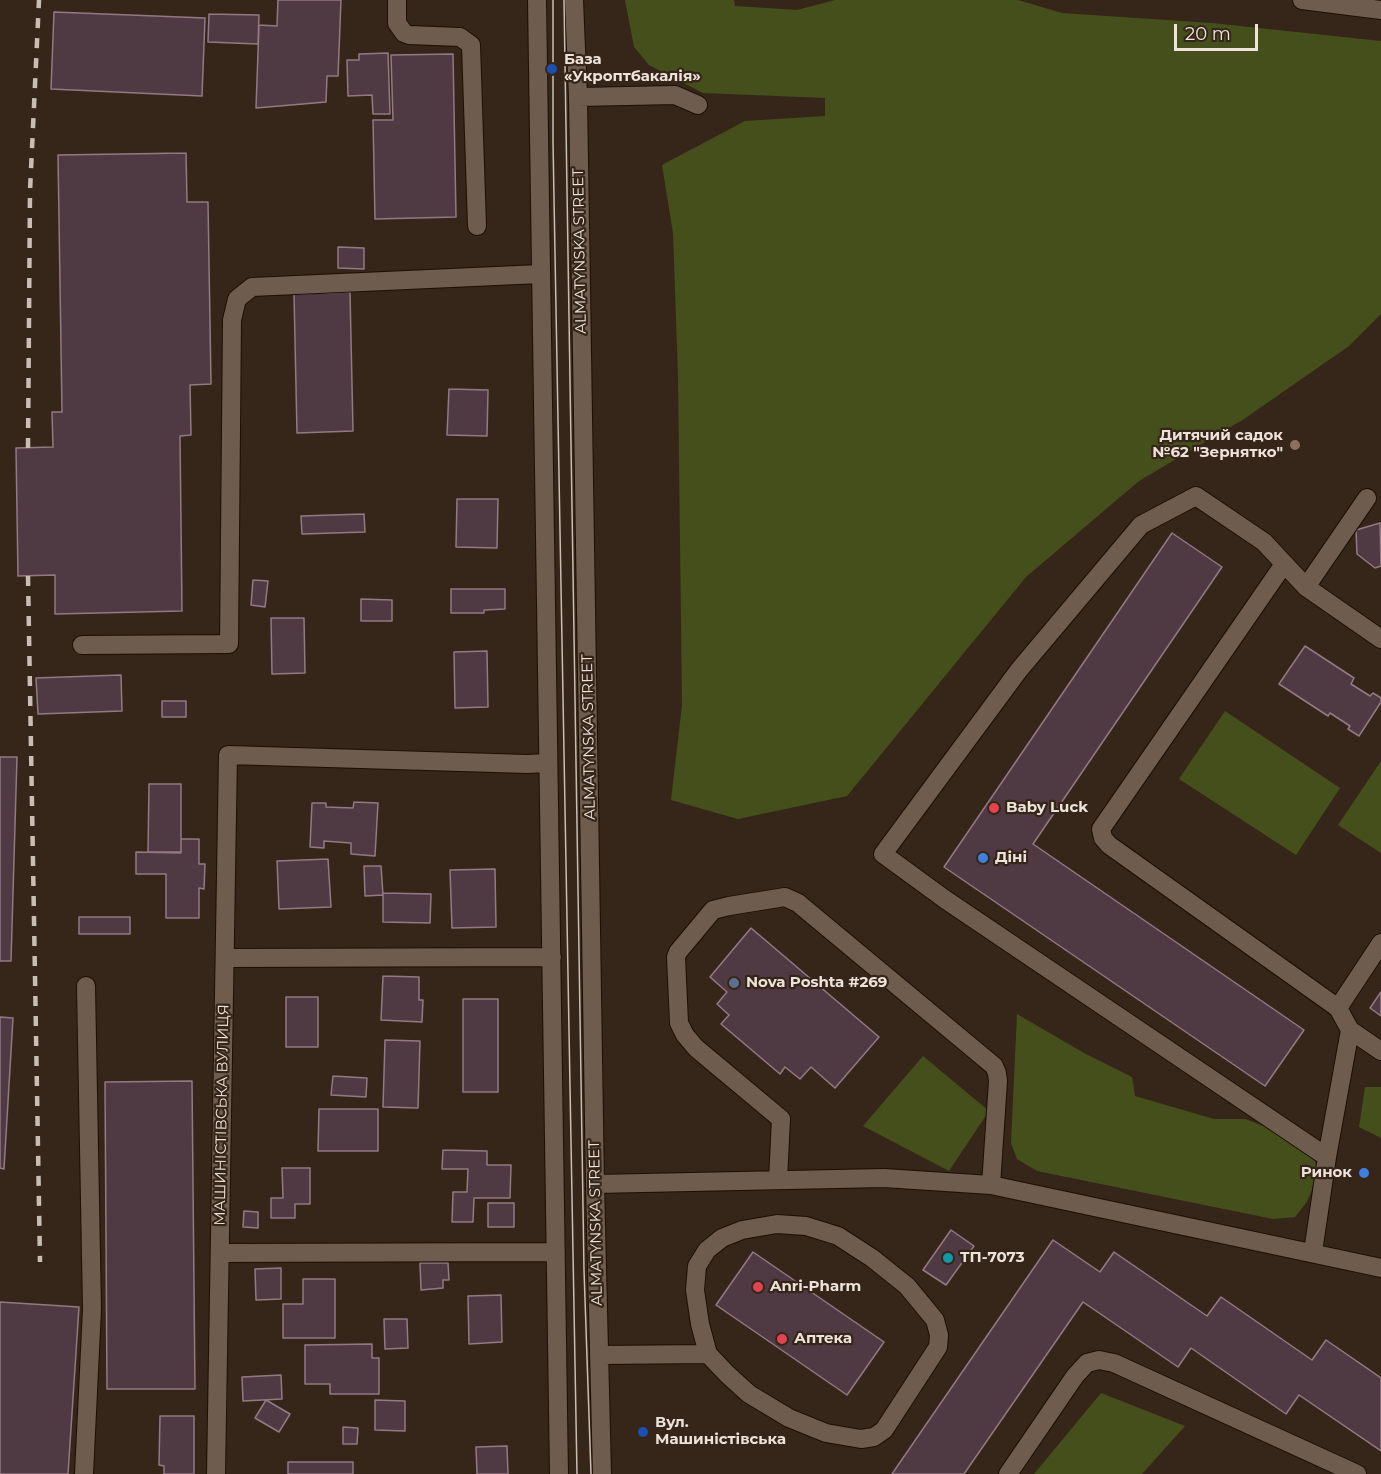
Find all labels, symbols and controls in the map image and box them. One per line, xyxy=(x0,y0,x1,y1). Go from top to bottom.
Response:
scale bar xyxy=(1177,12,1261,50)
text: 20 m xyxy=(1185,23,1231,45)
place label: База «Укроптбакалія» xyxy=(564,51,701,86)
marker: База «Укроптбакалія» xyxy=(545,62,559,76)
street label: ALMATYNSKA STREET xyxy=(570,168,590,334)
place label: Дитячий садок №62 "Зернятко" xyxy=(1152,427,1283,462)
marker: Дитячий садок №62 "Зернятко" xyxy=(1288,438,1302,452)
street label: ALMATYNSKA STREET xyxy=(579,654,599,820)
place label: Baby Luck xyxy=(1006,799,1088,817)
marker: Baby Luck xyxy=(987,801,1001,815)
place label: Діні xyxy=(995,849,1027,867)
marker: Діні xyxy=(976,851,990,865)
place label: Nova Poshta #269 xyxy=(746,974,887,992)
marker: Nova Poshta #269 xyxy=(727,976,741,990)
street label: МАШИНІСТІВСЬКА ВУЛИЦЯ xyxy=(211,1004,233,1226)
street label: ALMATYNSKA STREET xyxy=(586,1140,606,1306)
place label: Ринок xyxy=(1301,1164,1352,1182)
marker: Ринок xyxy=(1357,1166,1371,1180)
place label: ТП-7073 xyxy=(960,1249,1025,1267)
marker: ТП-7073 xyxy=(941,1251,955,1265)
place label: Anri-Pharm xyxy=(770,1278,861,1296)
marker: Anri-Pharm xyxy=(751,1280,765,1294)
place label: Аптека xyxy=(794,1330,852,1348)
marker: Аптека xyxy=(775,1332,789,1346)
place label: Вул. Машиністівська xyxy=(655,1414,786,1449)
marker: Вул. Машиністівська xyxy=(636,1425,650,1439)

